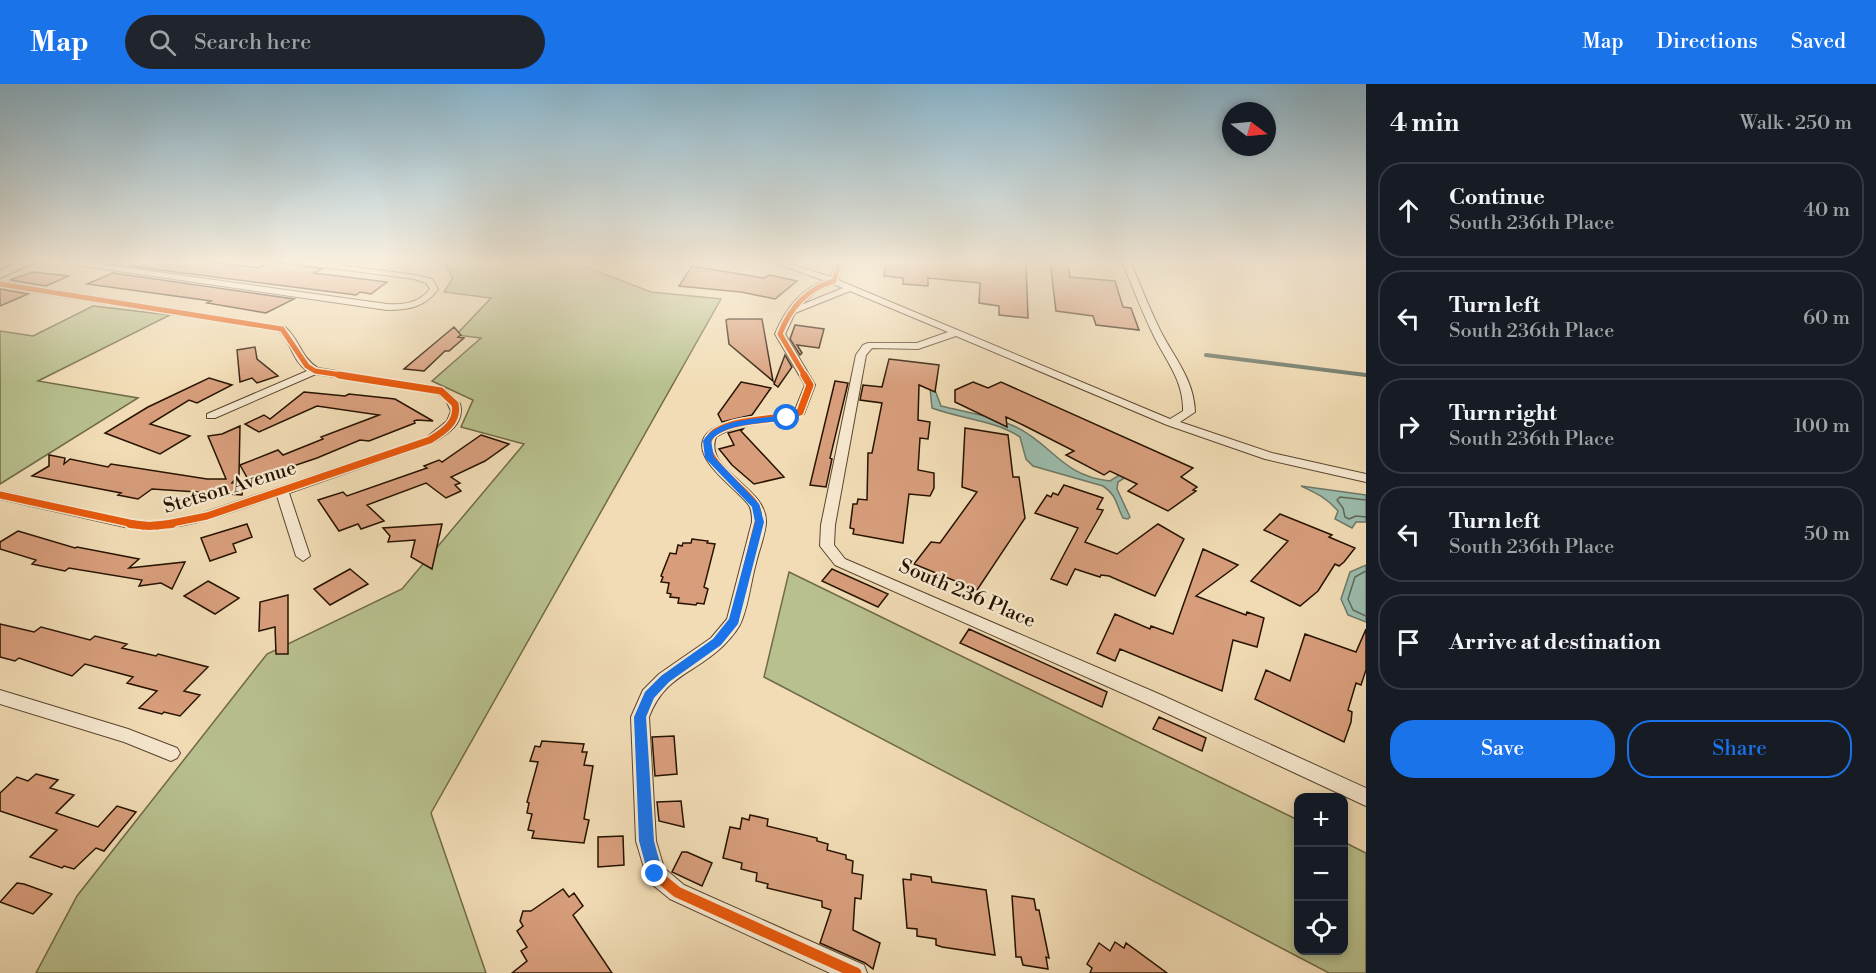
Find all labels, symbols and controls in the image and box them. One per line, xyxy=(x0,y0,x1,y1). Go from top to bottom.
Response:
search box xyxy=(125,15,545,69)
text: Map xyxy=(30,25,89,60)
icon: search xyxy=(146,26,179,59)
text: Search here xyxy=(194,29,311,56)
text: Map xyxy=(1582,29,1624,55)
text: Directions xyxy=(1657,29,1758,55)
text: Saved xyxy=(1791,29,1846,55)
north arrow xyxy=(1222,102,1276,156)
text: 4 min xyxy=(1390,107,1460,139)
text: Walk · 250 m xyxy=(1740,111,1852,136)
text: Continue xyxy=(1449,184,1545,211)
icon: ahead xyxy=(1392,194,1425,227)
text: 40 m xyxy=(1803,198,1850,223)
text: South 236th Place xyxy=(1449,211,1614,236)
text: Turn left xyxy=(1449,292,1540,319)
icon: left xyxy=(1392,302,1425,335)
text: 60 m xyxy=(1803,306,1850,331)
text: South 236th Place xyxy=(1449,319,1614,344)
text: Turn right xyxy=(1449,400,1557,427)
route start xyxy=(773,404,799,430)
icon: right xyxy=(1392,410,1425,443)
text: 100 m xyxy=(1794,414,1850,439)
text: South 236th Place xyxy=(1449,427,1614,452)
street label: Stetson Avenue xyxy=(161,456,299,520)
text: Turn left xyxy=(1449,508,1540,535)
icon: left xyxy=(1392,518,1425,551)
text: 50 m xyxy=(1804,522,1850,547)
text: South 236th Place xyxy=(1449,535,1614,560)
street label: South 236 Place xyxy=(895,554,1039,634)
icon: arrive xyxy=(1392,626,1425,659)
text: Arrive at destination xyxy=(1449,629,1661,656)
button: Save xyxy=(1390,720,1615,778)
button: Share xyxy=(1627,720,1852,778)
map controls xyxy=(1294,793,1348,955)
button: + xyxy=(1294,793,1348,847)
button: − xyxy=(1294,847,1348,901)
route end xyxy=(641,860,667,886)
button: locate xyxy=(1294,901,1348,955)

